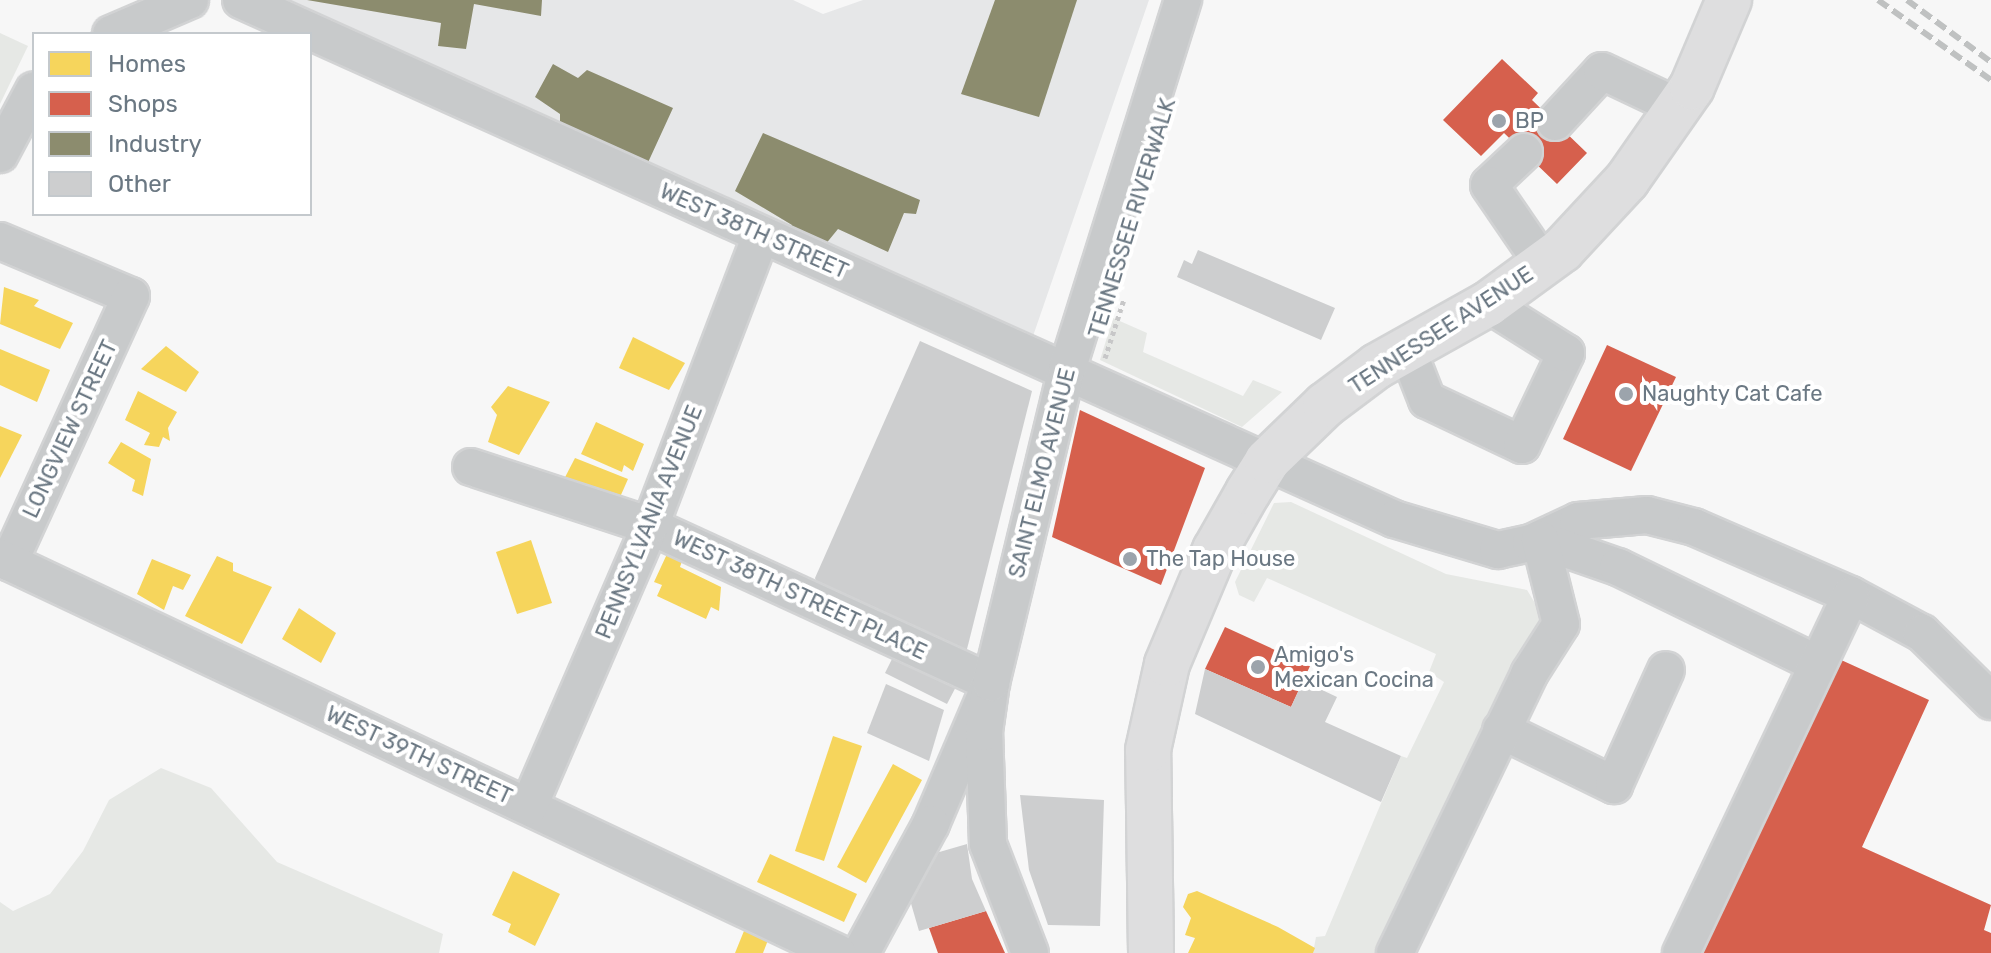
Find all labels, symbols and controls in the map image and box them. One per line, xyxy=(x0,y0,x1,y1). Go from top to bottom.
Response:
legend xyxy=(32,32,312,216)
text: Homes xyxy=(108,50,186,78)
text: Shops xyxy=(108,90,178,118)
street label: TENNESSEE RIVERWALK xyxy=(1083,95,1181,341)
place label: BP xyxy=(1515,108,1544,134)
marker: BP xyxy=(1490,112,1508,130)
text: Industry xyxy=(108,130,202,158)
text: Other xyxy=(108,170,171,198)
street label: WEST 38TH STREET xyxy=(656,178,852,284)
street label: TENNESSEE AVENUE xyxy=(1344,260,1538,400)
street label: LONGVIEW STREET xyxy=(17,336,123,522)
street label: SAINT ELMO AVENUE xyxy=(1003,365,1081,581)
place label: Naughty Cat Cafe xyxy=(1642,381,1823,407)
marker: Naughty Cat Cafe xyxy=(1617,385,1635,403)
street label: PENNSYLVANIA AVENUE xyxy=(590,401,708,643)
street label: WEST 38TH STREET PLACE xyxy=(668,524,932,666)
place label: The Tap House xyxy=(1146,546,1296,572)
marker: The Tap House xyxy=(1121,550,1139,568)
place label: Amigo's Mexican Cocina xyxy=(1274,641,1434,692)
marker: Amigo's Mexican Cocina xyxy=(1249,658,1267,676)
street label: WEST 39TH STREET xyxy=(322,700,516,810)

